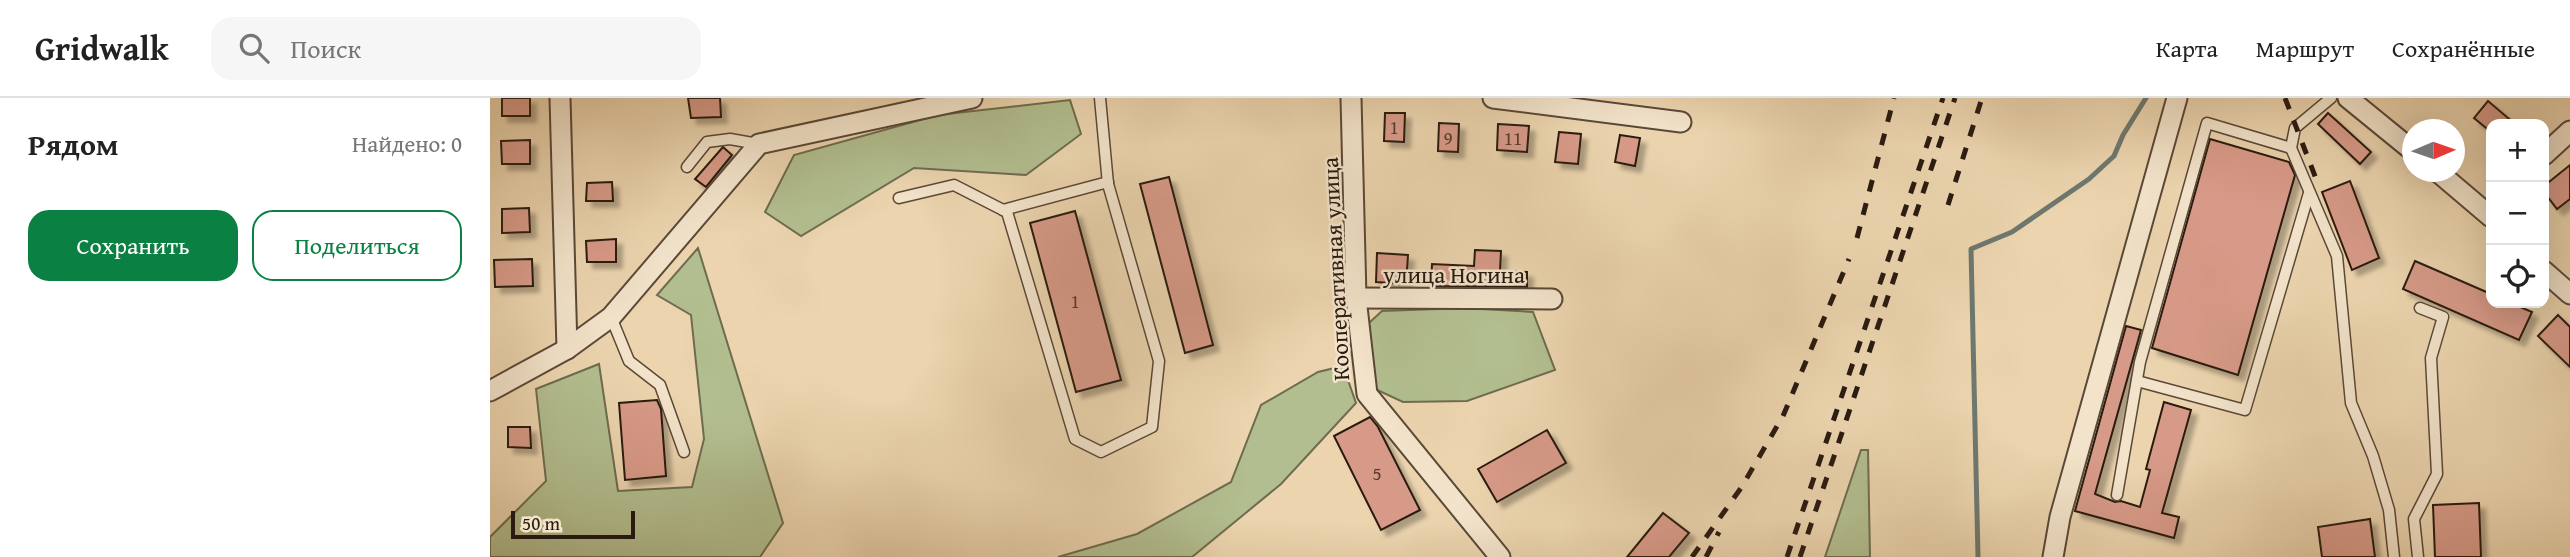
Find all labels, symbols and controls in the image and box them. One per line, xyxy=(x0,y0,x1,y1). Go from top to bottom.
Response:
search box xyxy=(211,17,701,80)
text: Gridwalk xyxy=(35,24,169,72)
icon: search xyxy=(235,29,273,67)
text: Поиск xyxy=(291,29,361,68)
text: Карта xyxy=(2156,31,2218,66)
text: Маршрут xyxy=(2256,31,2354,66)
text: Сохранённые xyxy=(2392,31,2535,66)
house number: 1 xyxy=(1389,113,1399,141)
north arrow xyxy=(2402,119,2465,182)
map controls xyxy=(2486,119,2549,308)
button: + xyxy=(2486,119,2549,182)
text: Рядом xyxy=(28,122,119,166)
house number: 9 xyxy=(1443,124,1453,152)
house number: 11 xyxy=(1504,124,1522,152)
text: Найдено: 0 xyxy=(352,127,462,160)
street label: Кооперативная улица xyxy=(1313,156,1357,382)
button: − xyxy=(2486,182,2549,245)
button: Сохранить xyxy=(28,210,238,281)
button: Поделиться xyxy=(252,210,462,281)
button: locate xyxy=(2486,245,2549,308)
street label: улица Ногина xyxy=(1382,258,1525,291)
house number: 1 xyxy=(1070,287,1080,315)
house number: 5 xyxy=(1372,459,1382,487)
scale bar xyxy=(511,508,635,540)
text: 50 m xyxy=(522,509,560,537)

